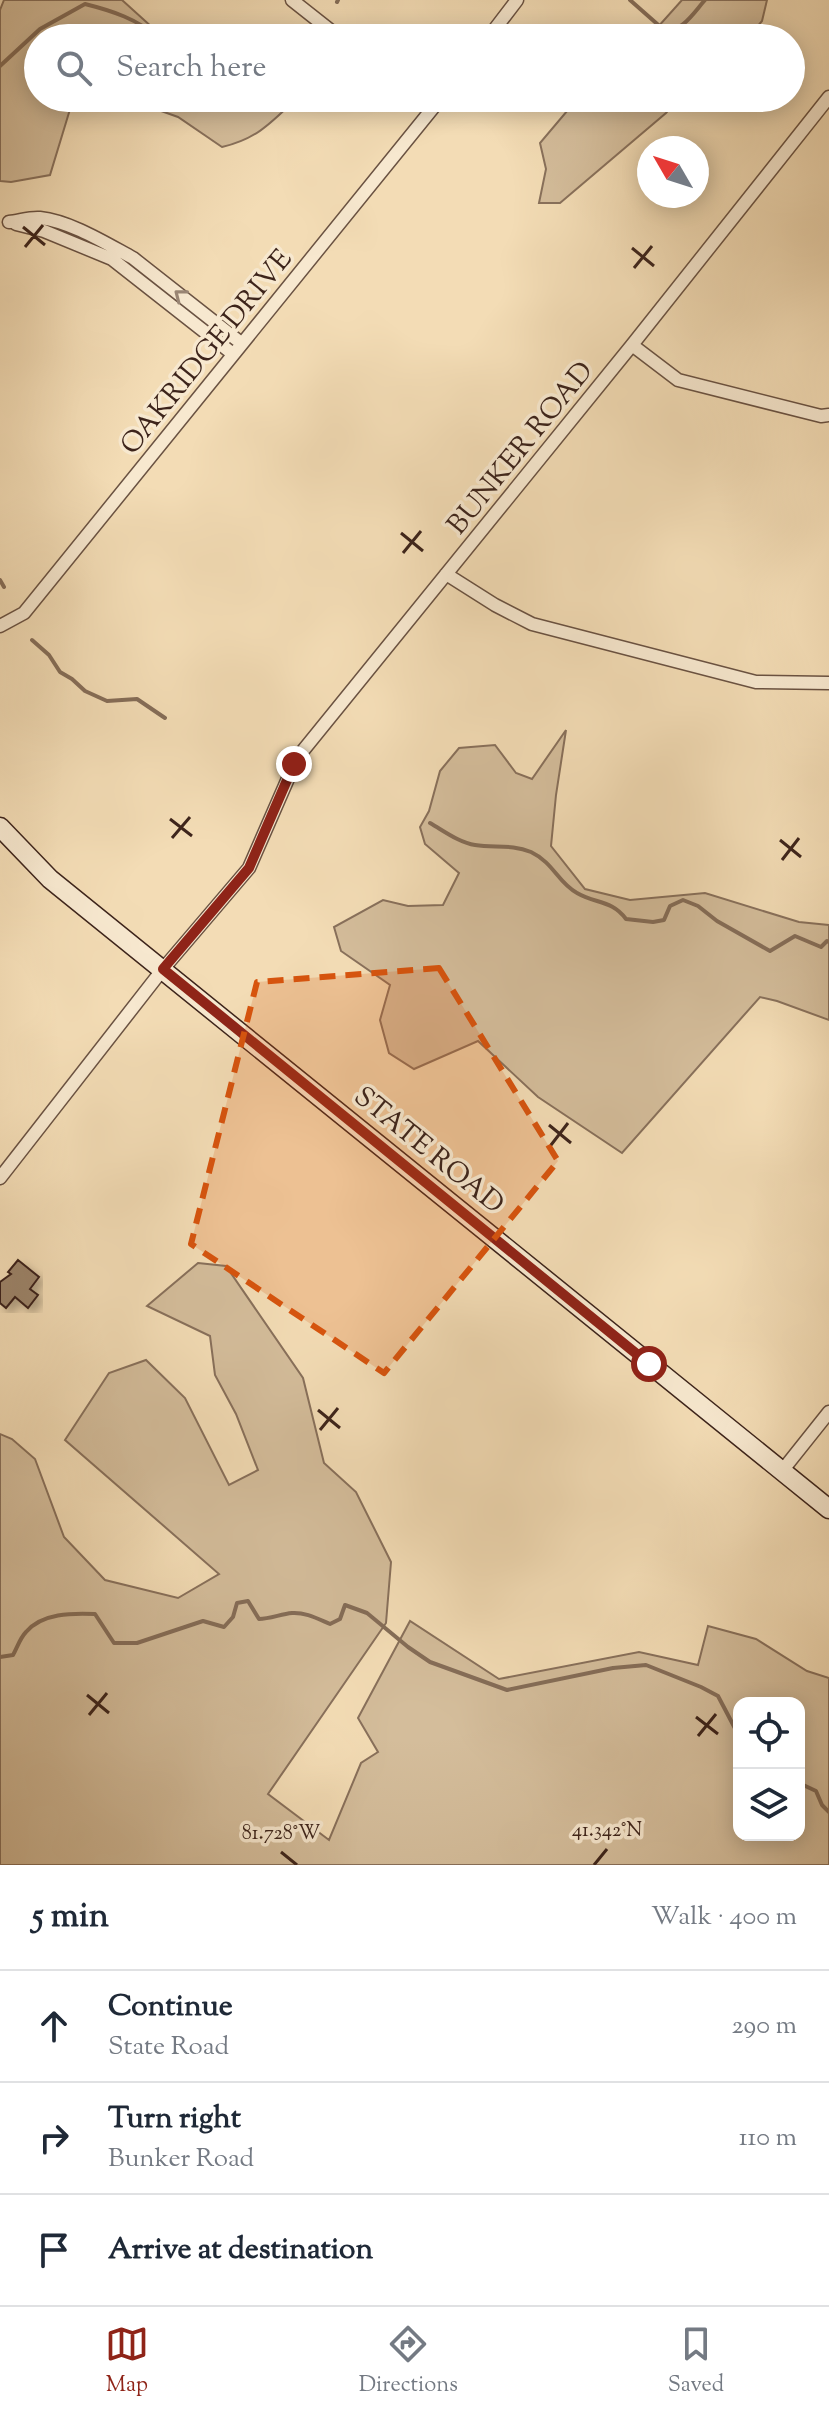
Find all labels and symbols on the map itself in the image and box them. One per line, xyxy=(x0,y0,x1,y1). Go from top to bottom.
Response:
north arrow xyxy=(637,136,709,208)
street label: OAKRIDGE DRIVE xyxy=(112,242,303,464)
one-way arrow xyxy=(175,290,189,305)
street label: BUNKER ROAD xyxy=(439,354,604,544)
route end xyxy=(276,746,312,782)
street label: STATE ROAD xyxy=(344,1078,512,1225)
route start xyxy=(631,1346,667,1382)
text: 41.342°N xyxy=(572,1817,642,1846)
text: 81.728°W xyxy=(242,1820,320,1849)

